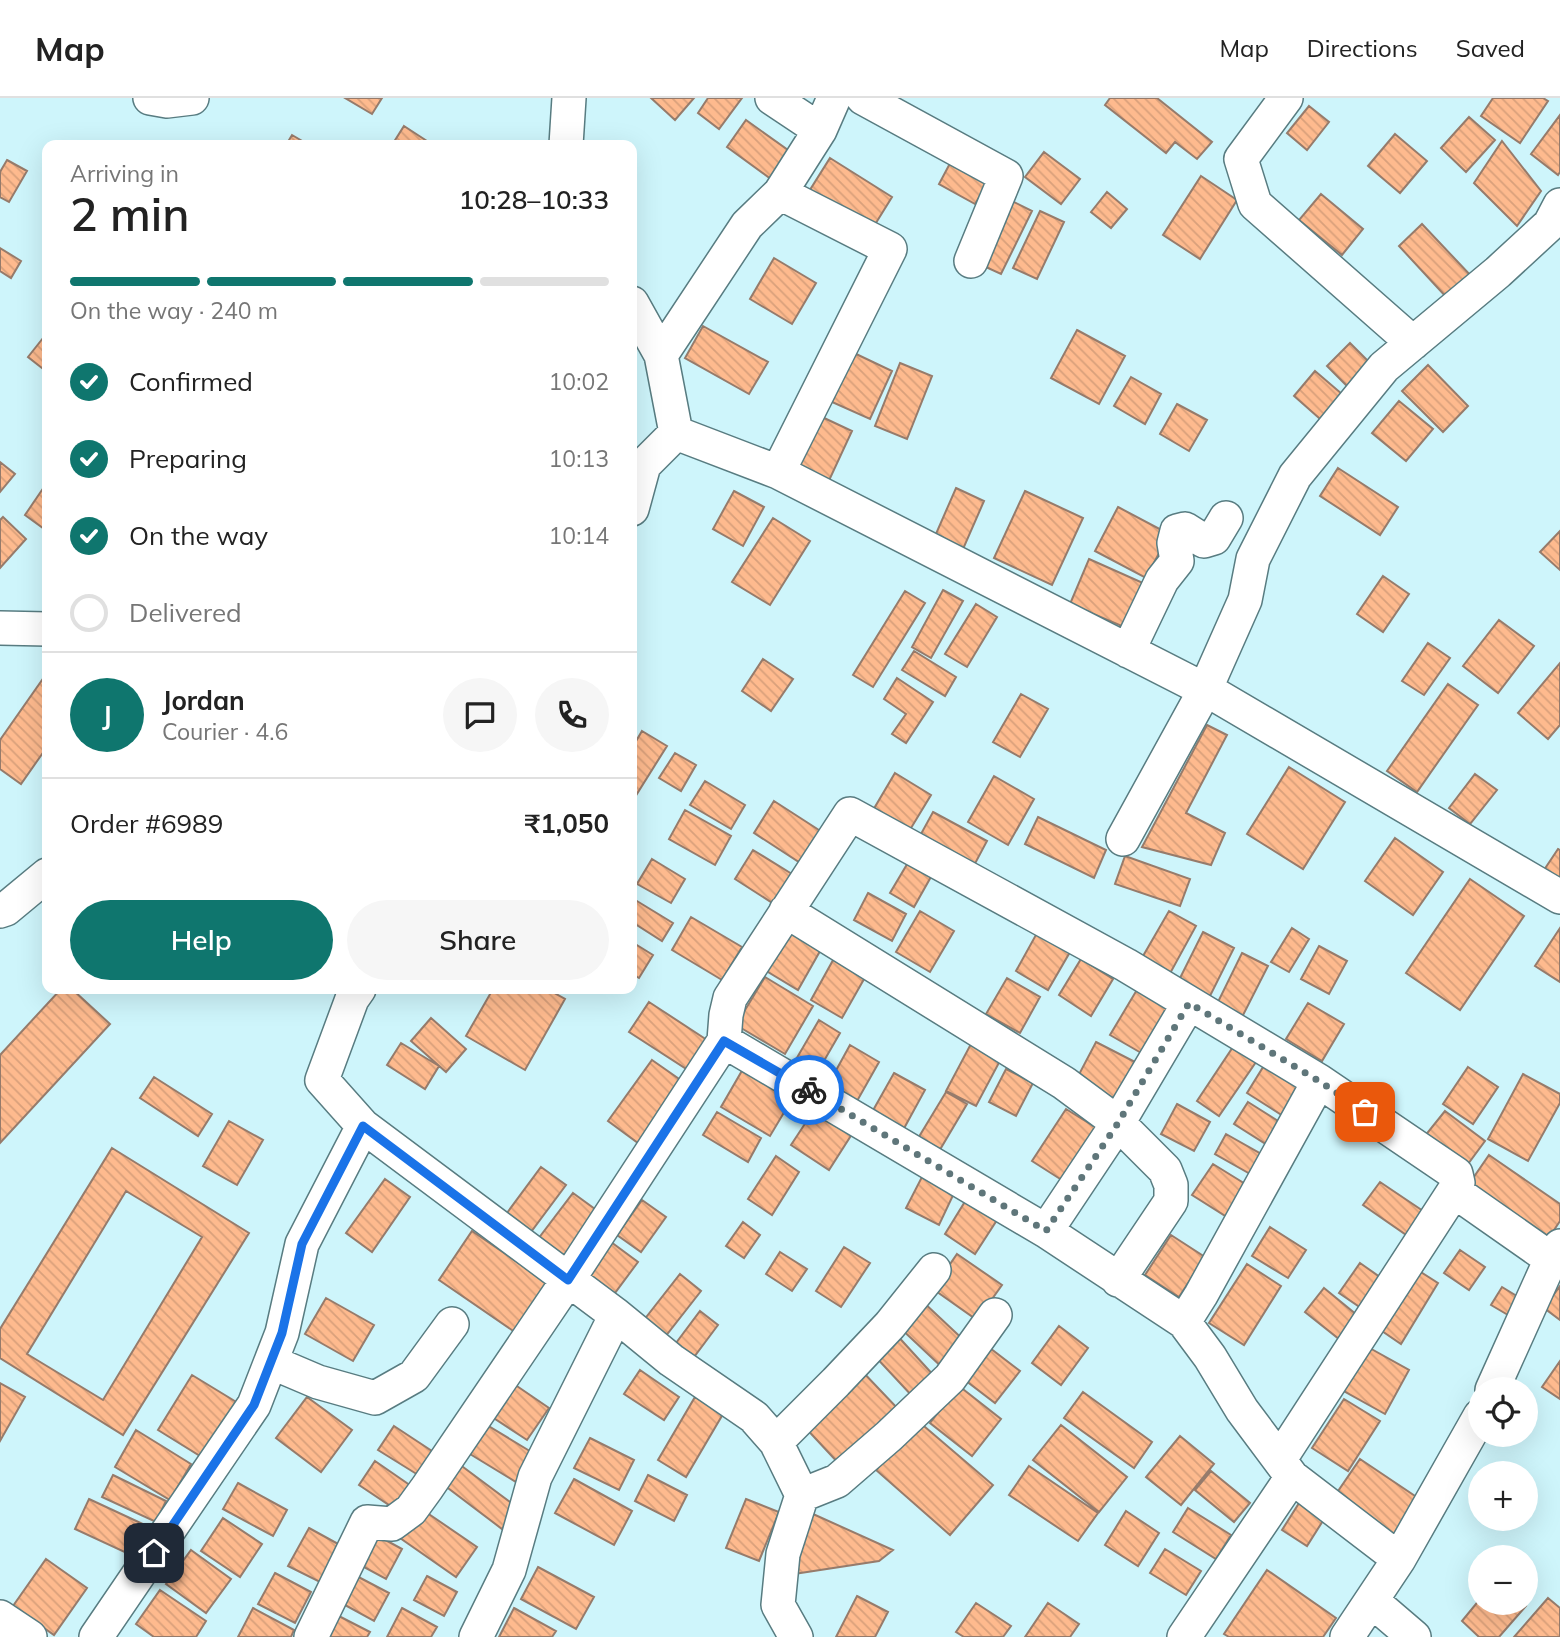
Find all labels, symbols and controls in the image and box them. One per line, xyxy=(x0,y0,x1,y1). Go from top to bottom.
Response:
text: Map xyxy=(35,28,105,69)
text: Map xyxy=(1219,33,1269,63)
text: Directions xyxy=(1307,33,1418,63)
text: Saved xyxy=(1456,33,1525,63)
text: Arriving in xyxy=(70,159,179,188)
text: 10:28–10:33 xyxy=(459,183,609,216)
text: 2 min xyxy=(70,185,189,243)
text: On the way · 240 m xyxy=(70,296,278,325)
icon: check xyxy=(70,363,108,401)
text: Confirmed xyxy=(129,365,253,398)
text: 10:02 xyxy=(549,367,609,396)
icon: check xyxy=(70,440,108,478)
text: Preparing xyxy=(129,442,247,475)
text: 10:13 xyxy=(549,444,609,473)
icon: check xyxy=(70,517,108,555)
text: On the way xyxy=(129,519,268,552)
text: 10:14 xyxy=(549,521,609,550)
text: Delivered xyxy=(129,596,242,629)
button: chat xyxy=(443,678,517,752)
button: phone xyxy=(535,678,609,752)
text: Jordan xyxy=(162,684,245,717)
text: J xyxy=(102,699,112,732)
text: Courier · 4.6 xyxy=(162,717,288,746)
text: Order #6989 xyxy=(70,807,223,840)
text: ₹1,050 xyxy=(525,807,609,840)
button: Help xyxy=(70,900,333,980)
button: Share xyxy=(347,900,609,980)
courier xyxy=(774,1055,844,1125)
icon: bike xyxy=(790,1071,828,1109)
pin xyxy=(1335,1082,1395,1142)
icon: bag xyxy=(1346,1093,1384,1131)
map controls xyxy=(1468,1377,1538,1615)
button: locate xyxy=(1468,1377,1538,1447)
button: + xyxy=(1468,1461,1538,1531)
pin xyxy=(124,1523,184,1583)
icon: home xyxy=(135,1534,173,1572)
button: − xyxy=(1468,1545,1538,1615)

